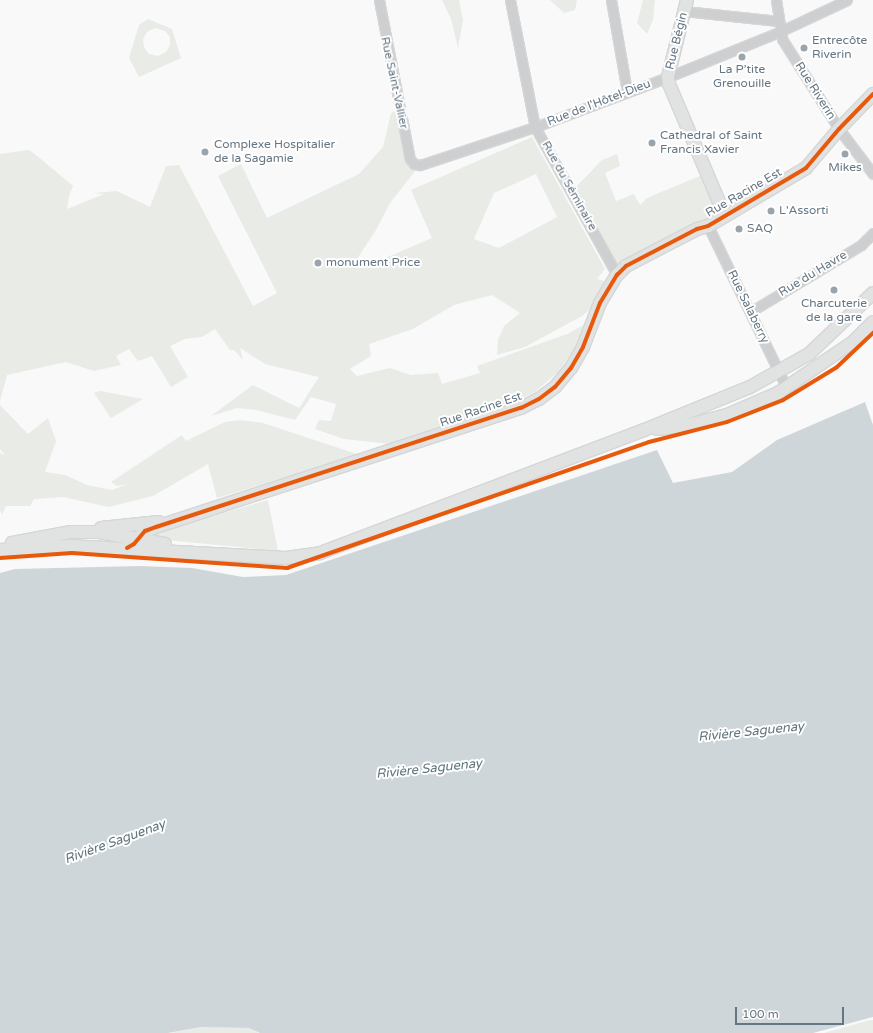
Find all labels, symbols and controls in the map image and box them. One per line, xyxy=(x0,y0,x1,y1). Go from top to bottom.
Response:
street label: Rue Bégin xyxy=(663,11,691,71)
place label: Entrecôte Riverin xyxy=(812,34,867,62)
street label: Rue Saint-Vallier xyxy=(377,36,411,130)
marker: Entrecôte Riverin xyxy=(799,43,809,53)
marker: La P’tite Grenouille xyxy=(737,52,747,62)
street label: Rue Riverin xyxy=(792,60,838,122)
place label: La P’tite Grenouille xyxy=(713,63,771,91)
street label: Rue de l'Hôtel-Dieu xyxy=(545,77,653,129)
place label: Cathedral of Saint Francis Xavier xyxy=(660,129,762,157)
place label: Complexe Hospitalier de la Sagamie xyxy=(214,138,335,166)
marker: Cathedral of Saint Francis Xavier xyxy=(647,138,657,148)
street label: Rue du Séminaire xyxy=(538,139,600,233)
marker: Complexe Hospitalier de la Sagamie xyxy=(199,146,211,158)
marker: Mikes xyxy=(840,149,850,159)
place label: Mikes xyxy=(828,161,862,175)
street label: Rue Racine Est xyxy=(703,165,785,221)
place label: L'Assorti xyxy=(779,204,829,218)
marker: L'Assorti xyxy=(766,206,776,216)
place label: SAQ xyxy=(747,222,773,236)
marker: SAQ xyxy=(734,224,744,234)
street label: Rue du Havre xyxy=(776,248,850,300)
place label: monument Price xyxy=(326,256,420,270)
marker: monument Price xyxy=(313,258,323,268)
street label: Rue Salaberry xyxy=(724,268,772,346)
marker: Charcuterie de la gare xyxy=(829,285,839,295)
place label: Charcuterie de la gare xyxy=(801,297,867,325)
street label: Rue Racine Est xyxy=(438,389,524,431)
water label: Rivière Saguenay xyxy=(697,719,805,745)
water label: Rivière Saguenay xyxy=(375,756,483,782)
water label: Rivière Saguenay xyxy=(62,816,168,868)
scale bar xyxy=(737,999,846,1025)
text: 100 m xyxy=(742,1007,779,1021)

